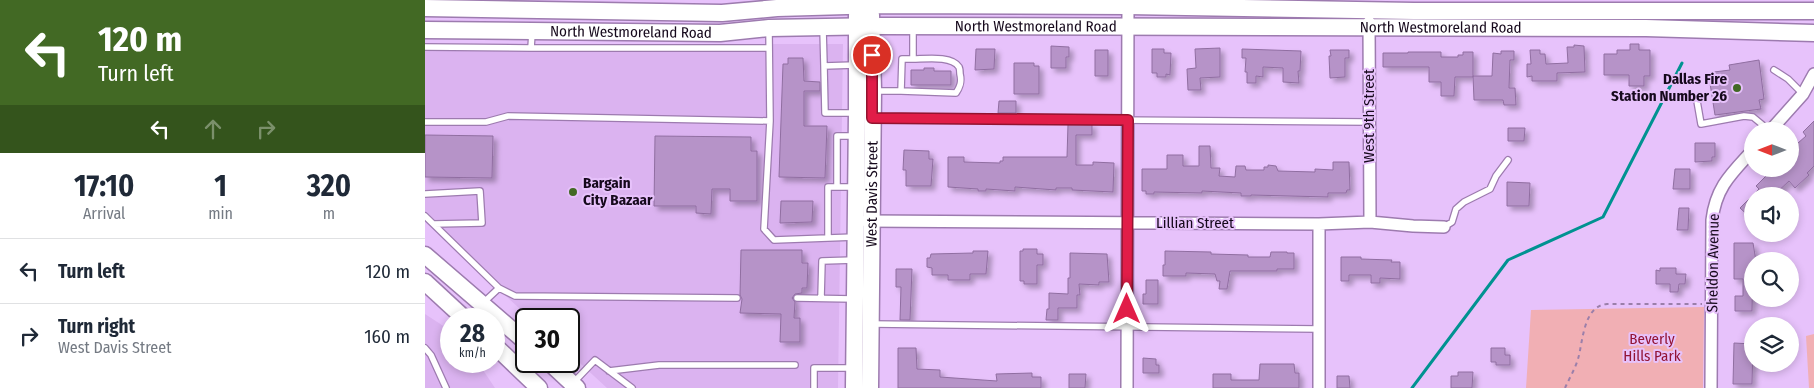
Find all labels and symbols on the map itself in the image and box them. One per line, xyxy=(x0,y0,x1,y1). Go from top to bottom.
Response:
street label: North Westmoreland Road xyxy=(955,17,1117,36)
street label: North Westmoreland Road xyxy=(1360,18,1522,37)
street label: North Westmoreland Road xyxy=(550,22,712,42)
pin xyxy=(851,34,893,76)
street label: West 9th Street xyxy=(1360,69,1378,163)
place label: Dallas Fire Station Number 26 xyxy=(1611,70,1727,105)
marker: Dallas Fire Station Number 26 xyxy=(1731,82,1743,94)
north arrow xyxy=(1744,122,1799,178)
street label: West Davis Street xyxy=(862,141,881,247)
place label: Bargain City Bazaar xyxy=(583,174,653,209)
marker: Bargain City Bazaar xyxy=(567,186,579,198)
street label: Sheldon Avenue xyxy=(1703,213,1723,313)
street label: Lillian Street xyxy=(1156,214,1234,232)
position arrow xyxy=(1100,282,1152,334)
speed limit sign: 30 xyxy=(515,308,580,373)
park label: Beverly Hills Park xyxy=(1623,330,1681,365)

